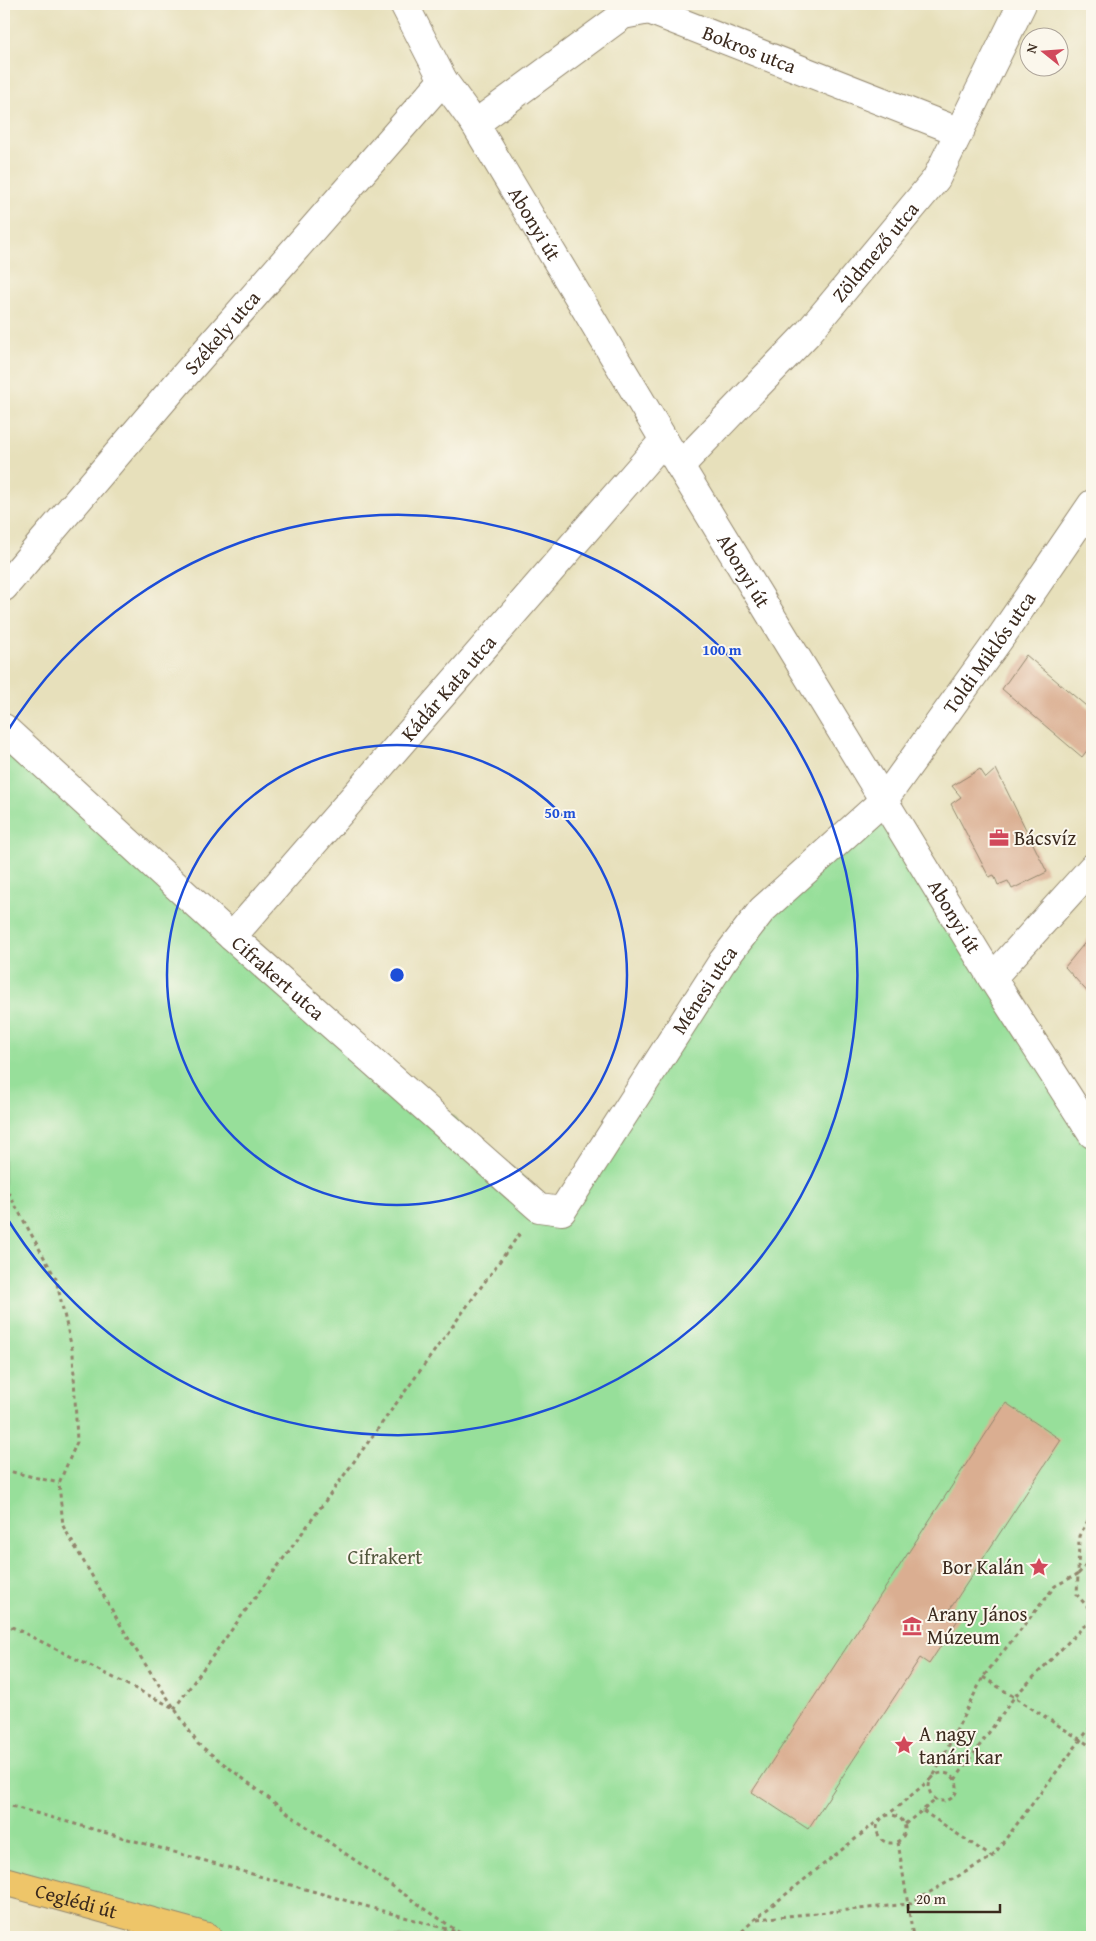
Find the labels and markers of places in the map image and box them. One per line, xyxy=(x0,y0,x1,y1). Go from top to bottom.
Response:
place label: Bácsvíz xyxy=(1014,823,1076,852)
office icon: Bácsvíz xyxy=(988,827,1010,849)
centre of rings xyxy=(388,966,406,984)
place label: Bor Kalán xyxy=(942,1552,1024,1581)
place icon: Bor Kalán xyxy=(1028,1556,1050,1578)
place label: Arany János Múzeum xyxy=(927,1599,1027,1651)
museum icon: Arany János Múzeum xyxy=(901,1615,923,1637)
place label: A nagy tanári kar xyxy=(919,1719,1002,1771)
place icon: A nagy tanári kar xyxy=(893,1734,915,1756)

